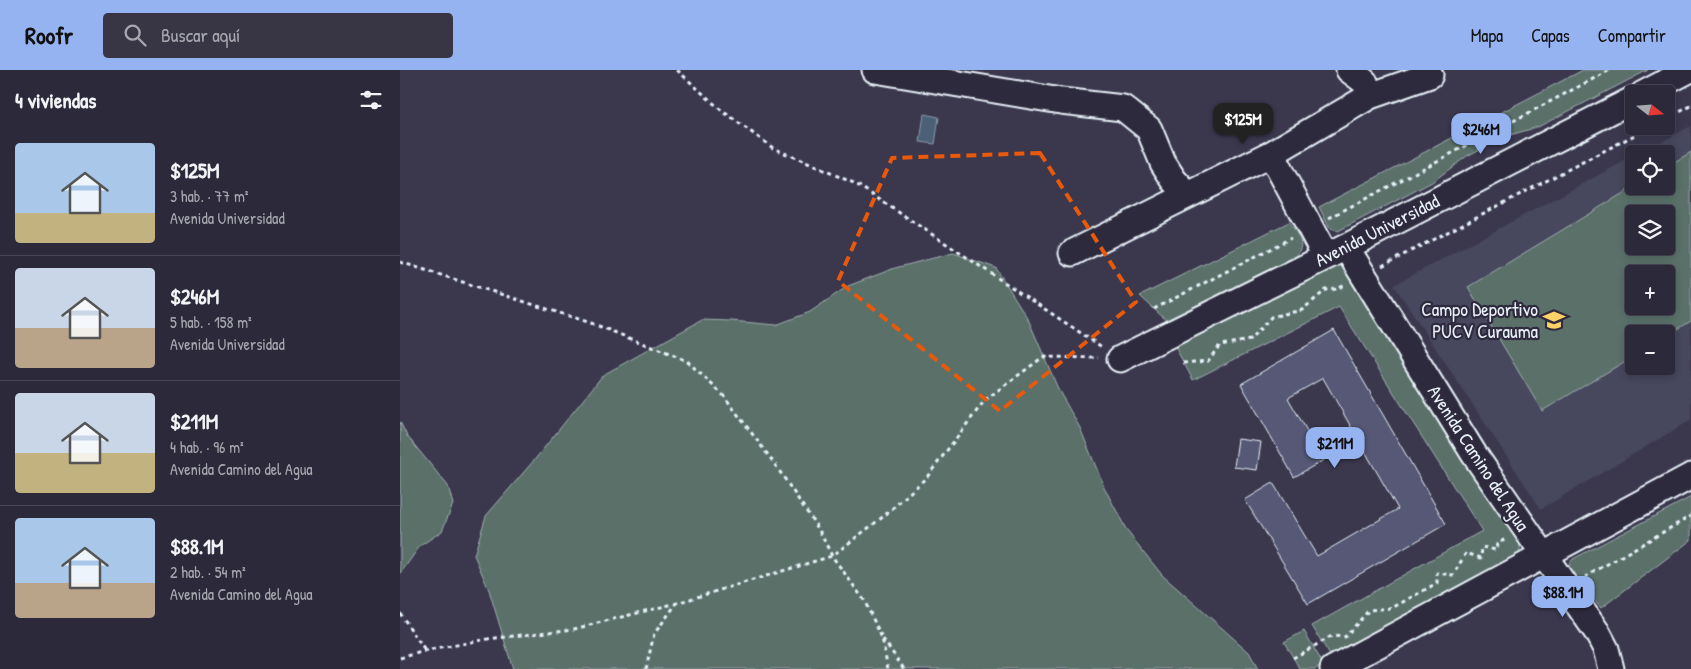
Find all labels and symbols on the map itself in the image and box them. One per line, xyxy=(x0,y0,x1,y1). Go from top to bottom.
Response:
north arrow xyxy=(1625,85,1675,135)
pin: $125M xyxy=(1208,102,1278,145)
pin: $246M xyxy=(1446,112,1516,155)
street label: Avenida Universidad xyxy=(1310,187,1444,272)
place label: Campo Deportivo PUCV Curauma xyxy=(1421,296,1539,344)
school or university icon: Campo Deportivo PUCV Curauma xyxy=(1541,307,1567,333)
street label: Avenida Camino del Agua xyxy=(1422,380,1536,537)
pin: $211M xyxy=(1300,426,1370,469)
pin: $88.1M xyxy=(1522,576,1604,618)

